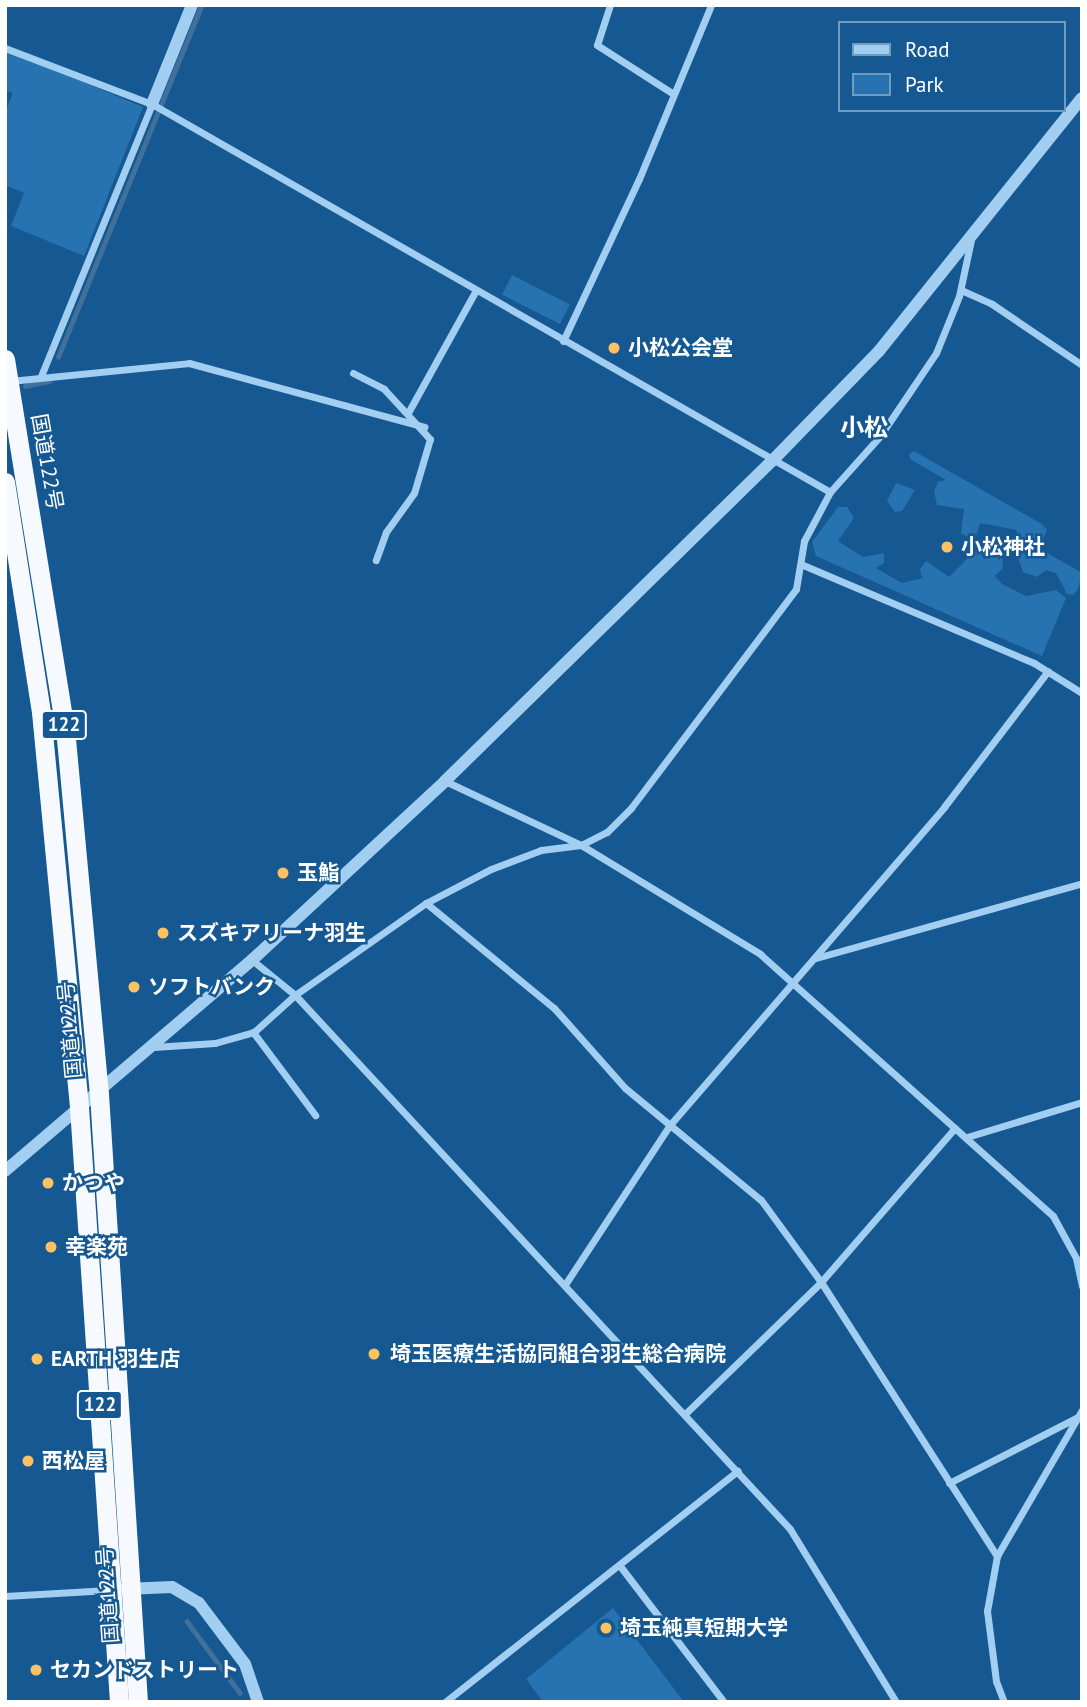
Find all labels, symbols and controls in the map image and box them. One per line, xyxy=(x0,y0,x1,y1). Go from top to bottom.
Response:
legend xyxy=(838,21,1066,112)
text: Road xyxy=(905,36,949,63)
text: Park xyxy=(905,71,944,98)
place label: 小松公会堂 xyxy=(628,335,733,361)
marker: 小松公会堂 xyxy=(606,340,622,356)
street label: 国道122号 xyxy=(26,412,68,512)
district label: 小松 xyxy=(840,414,888,442)
place label: 小松神社 xyxy=(961,534,1045,560)
marker: 小松神社 xyxy=(939,539,955,555)
road number: 122 xyxy=(40,710,88,740)
place label: 玉鮨 xyxy=(297,860,339,886)
marker: 玉鮨 xyxy=(275,865,291,881)
place label: スズキアリーナ羽生 xyxy=(177,920,366,946)
marker: スズキアリーナ羽生 xyxy=(155,925,171,941)
place label: ソフトバンク xyxy=(148,974,274,1000)
marker: ソフトバンク xyxy=(126,979,142,995)
street label: 国道122号 xyxy=(53,980,87,1080)
place label: かつや xyxy=(62,1170,125,1196)
marker: かつや xyxy=(40,1175,56,1191)
place label: 幸楽苑 xyxy=(65,1234,128,1260)
marker: 幸楽苑 xyxy=(43,1239,59,1255)
place label: 埼玉医療生活協同組合羽生総合病院 xyxy=(390,1341,726,1367)
marker: 埼玉医療生活協同組合羽生総合病院 xyxy=(364,1344,384,1364)
place label: EARTH 羽生店 xyxy=(51,1346,180,1372)
marker: EARTH 羽生店 xyxy=(29,1351,45,1367)
road number: 122 xyxy=(76,1390,124,1420)
place label: 西松屋 xyxy=(42,1448,105,1474)
marker: 西松屋 xyxy=(20,1453,36,1469)
street label: 国道122号 xyxy=(92,1546,124,1644)
place label: 埼玉純真短期大学 xyxy=(620,1615,788,1641)
marker: 埼玉純真短期大学 xyxy=(598,1620,614,1636)
place label: セカンドストリート xyxy=(50,1657,239,1683)
marker: セカンドストリート xyxy=(28,1662,44,1678)

